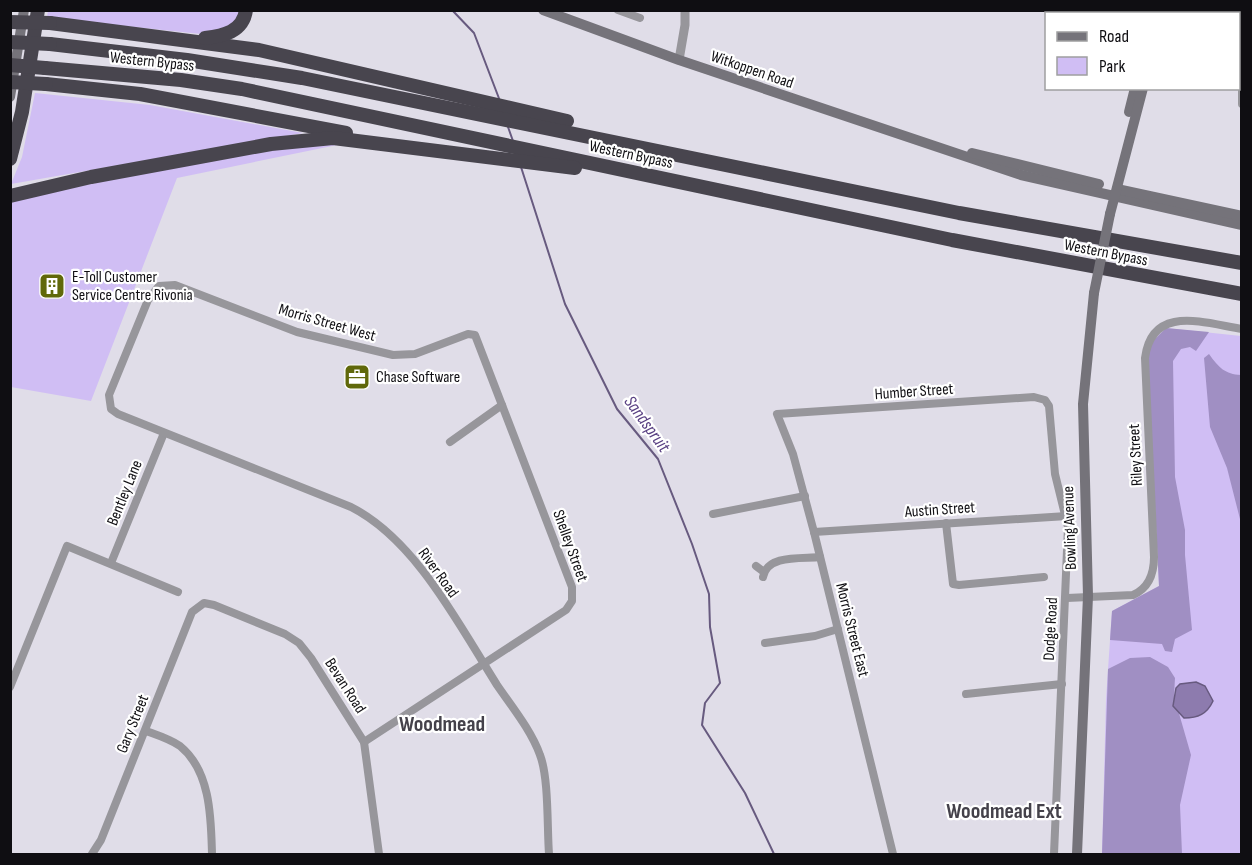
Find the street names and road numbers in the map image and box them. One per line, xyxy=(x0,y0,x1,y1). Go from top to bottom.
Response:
street label: Witkoppen Road xyxy=(708,47,796,93)
street label: Western Bypass xyxy=(109,48,195,76)
street label: Western Bypass xyxy=(588,137,675,173)
street label: Western Bypass xyxy=(1063,236,1150,270)
street label: Morris Street West xyxy=(276,300,378,346)
street label: Humber Street xyxy=(874,380,954,404)
street label: Riley Street xyxy=(1125,423,1147,487)
street label: Bentley Lane xyxy=(103,458,147,528)
street label: Bowling Avenue xyxy=(1059,486,1081,570)
street label: Austin Street xyxy=(903,498,976,522)
street label: Shelley Street xyxy=(548,508,592,585)
street label: River Road xyxy=(414,544,462,602)
street label: Morris Street East xyxy=(831,581,873,679)
street label: Dodge Road xyxy=(1040,597,1062,661)
street label: Bevan Road xyxy=(320,655,370,717)
street label: Gary Street xyxy=(113,692,153,756)

